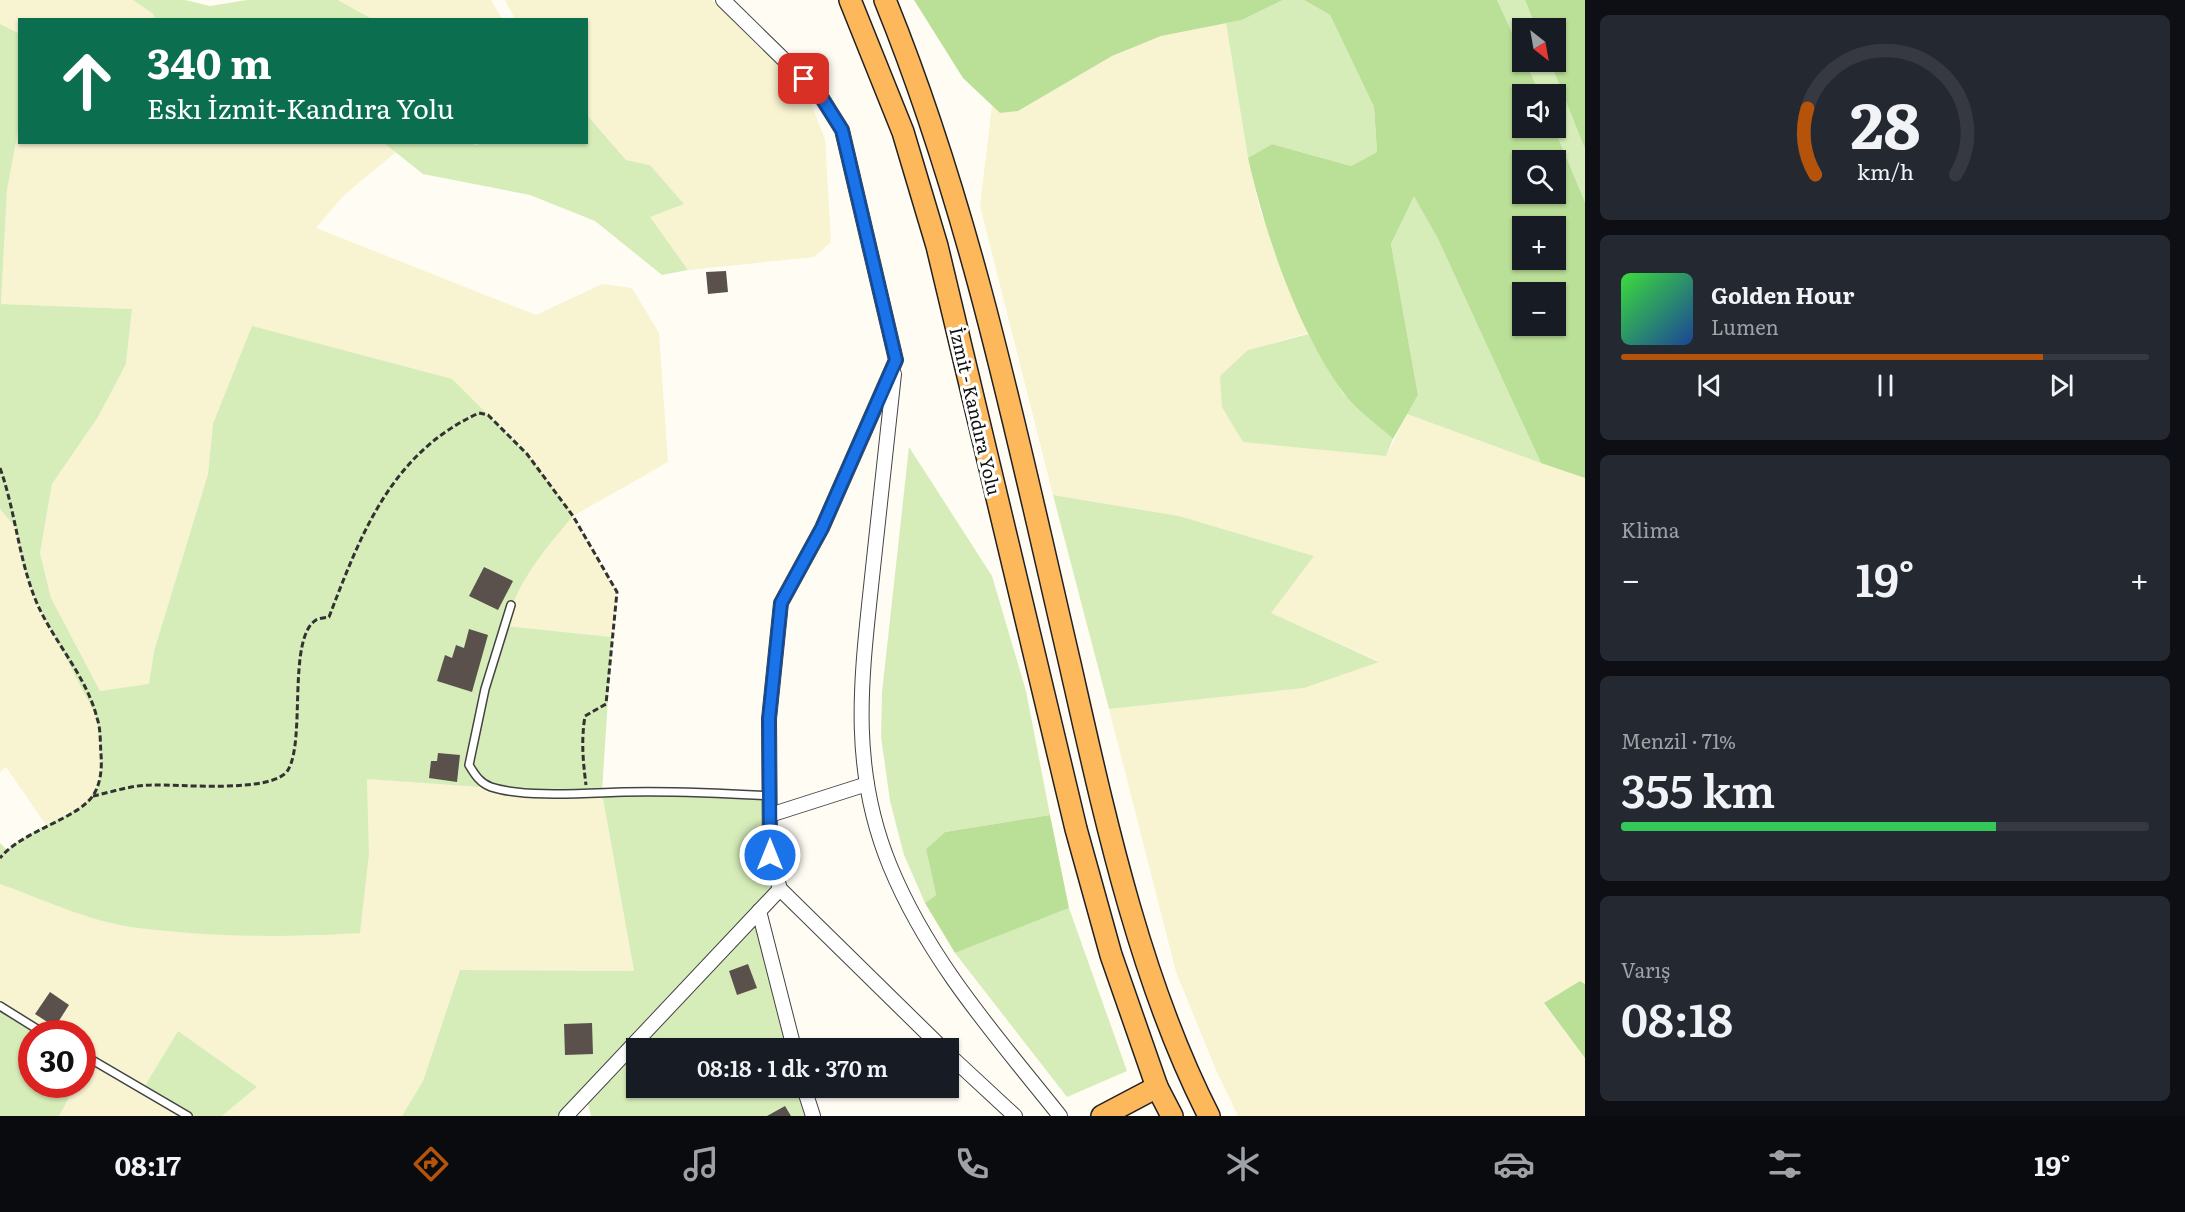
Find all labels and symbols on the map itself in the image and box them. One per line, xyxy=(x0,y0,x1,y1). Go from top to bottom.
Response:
north arrow xyxy=(1512,18,1566,72)
pin xyxy=(778,53,829,104)
street label: İzmit - Kandıra Yolu xyxy=(944,324,1008,498)
position arrow xyxy=(738,823,802,887)
speed limit sign: 30 xyxy=(18,1020,96,1098)

